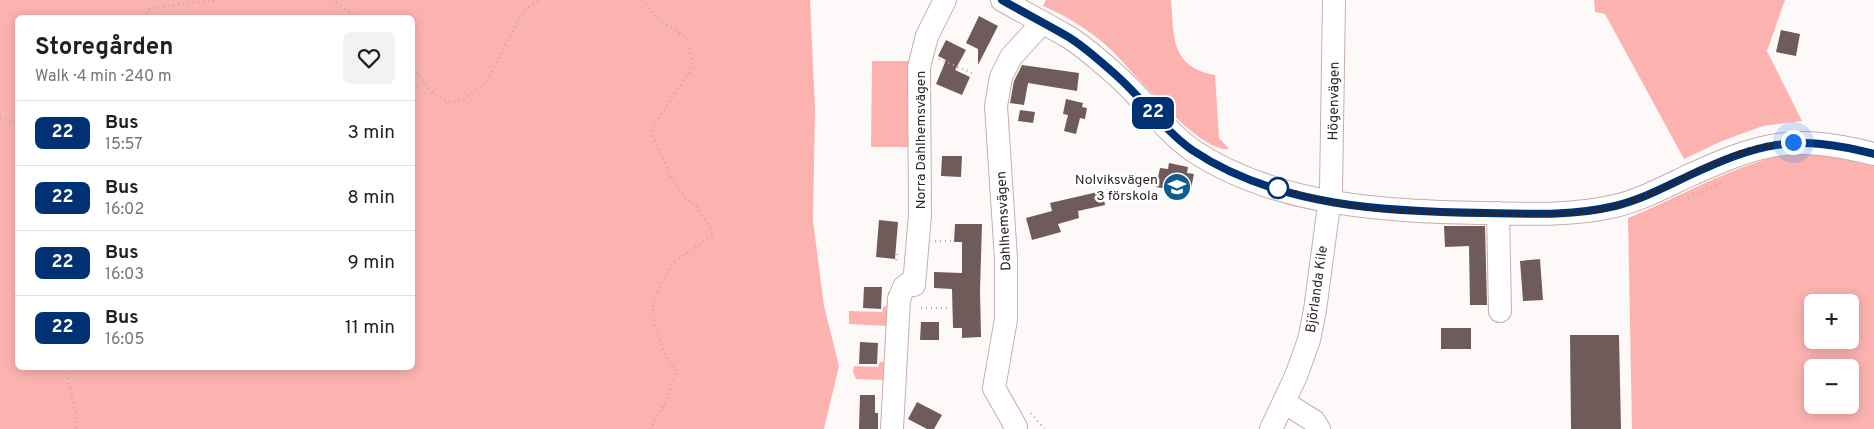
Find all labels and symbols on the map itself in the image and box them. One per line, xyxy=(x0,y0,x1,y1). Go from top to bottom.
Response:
street label: Högenvägen xyxy=(1325,61,1344,141)
street label: Norra Dahlhemsvägen xyxy=(913,71,930,209)
line badge: 22 xyxy=(1130,97,1176,129)
your location xyxy=(1781,130,1806,155)
street label: Dahlhemsvägen xyxy=(993,171,1016,271)
place label: Nolviksvägen 3 förskola xyxy=(1075,172,1158,205)
school or university icon: Nolviksvägen 3 förskola xyxy=(1162,172,1192,202)
unlabelled marker xyxy=(1267,177,1289,199)
street label: Björlanda Kile xyxy=(1303,245,1332,334)

